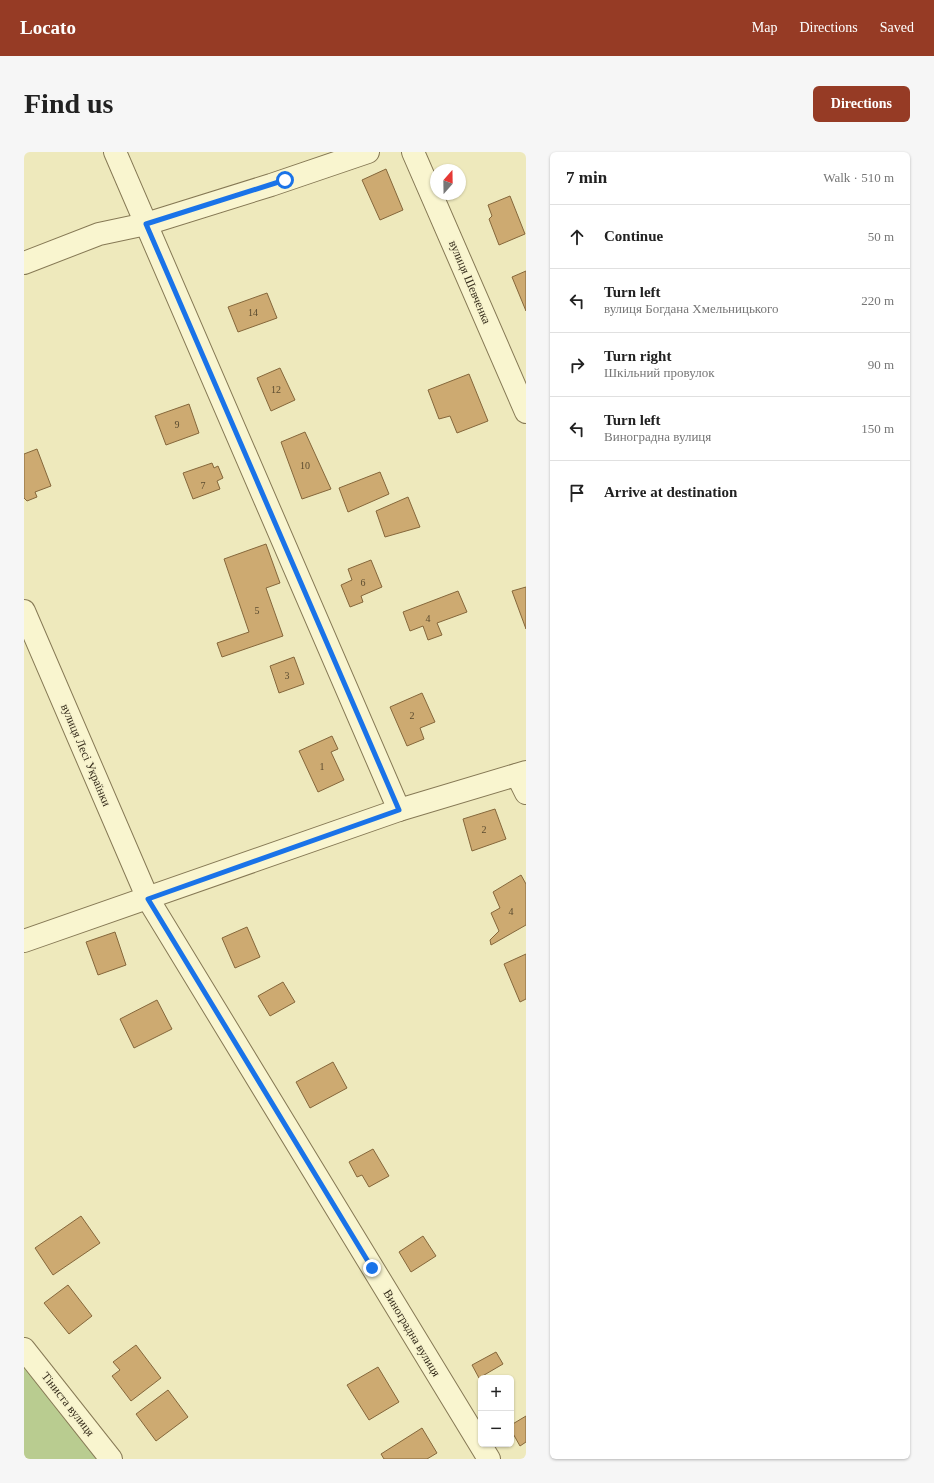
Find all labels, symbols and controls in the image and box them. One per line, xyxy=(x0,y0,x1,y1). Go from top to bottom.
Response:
text: Locato xyxy=(20,17,76,38)
text: Map xyxy=(752,20,777,35)
text: Directions xyxy=(799,20,858,35)
text: Saved xyxy=(880,20,914,35)
button: Directions xyxy=(813,86,910,122)
text: Find us xyxy=(24,88,114,119)
north arrow xyxy=(430,164,466,200)
text: 7 min xyxy=(566,168,607,187)
text: Walk · 510 m xyxy=(823,170,894,185)
route start xyxy=(276,171,294,189)
icon: ahead xyxy=(566,226,588,248)
text: Continue xyxy=(604,228,663,244)
text: 50 m xyxy=(868,229,894,244)
street label: вулиця Шевченка xyxy=(446,238,494,327)
text: Turn left xyxy=(604,284,661,300)
icon: left xyxy=(566,290,588,312)
text: 220 m xyxy=(861,293,894,308)
text: вулиця Богдана Хмельницького xyxy=(604,301,779,316)
house number: 14 xyxy=(248,307,258,318)
text: Turn right xyxy=(604,348,671,364)
icon: right xyxy=(566,354,588,376)
text: 90 m xyxy=(868,357,894,372)
text: Шкільний провулок xyxy=(604,365,714,380)
house number: 12 xyxy=(271,384,281,395)
text: Turn left xyxy=(604,412,661,428)
icon: left xyxy=(566,418,588,440)
house number: 9 xyxy=(175,419,180,430)
text: 150 m xyxy=(861,421,894,436)
text: Виноградна вулиця xyxy=(604,429,711,444)
house number: 10 xyxy=(300,460,310,471)
house number: 7 xyxy=(201,480,206,491)
icon: arrive xyxy=(566,482,588,504)
text: Arrive at destination xyxy=(604,484,737,500)
house number: 6 xyxy=(361,577,366,588)
house number: 5 xyxy=(255,605,260,616)
house number: 4 xyxy=(426,613,431,624)
house number: 3 xyxy=(285,670,290,681)
street label: вулиця Лесі Українки xyxy=(58,702,114,809)
house number: 2 xyxy=(410,710,415,721)
house number: 1 xyxy=(320,761,325,772)
house number: 2 xyxy=(482,824,487,835)
house number: 4 xyxy=(509,906,514,917)
route end xyxy=(363,1259,381,1277)
street label: Виноградна вулиця xyxy=(380,1287,444,1379)
street label: Тіниста вулиця xyxy=(39,1369,98,1439)
map controls xyxy=(478,1375,514,1447)
button: + xyxy=(478,1375,514,1411)
button: − xyxy=(478,1411,514,1447)

